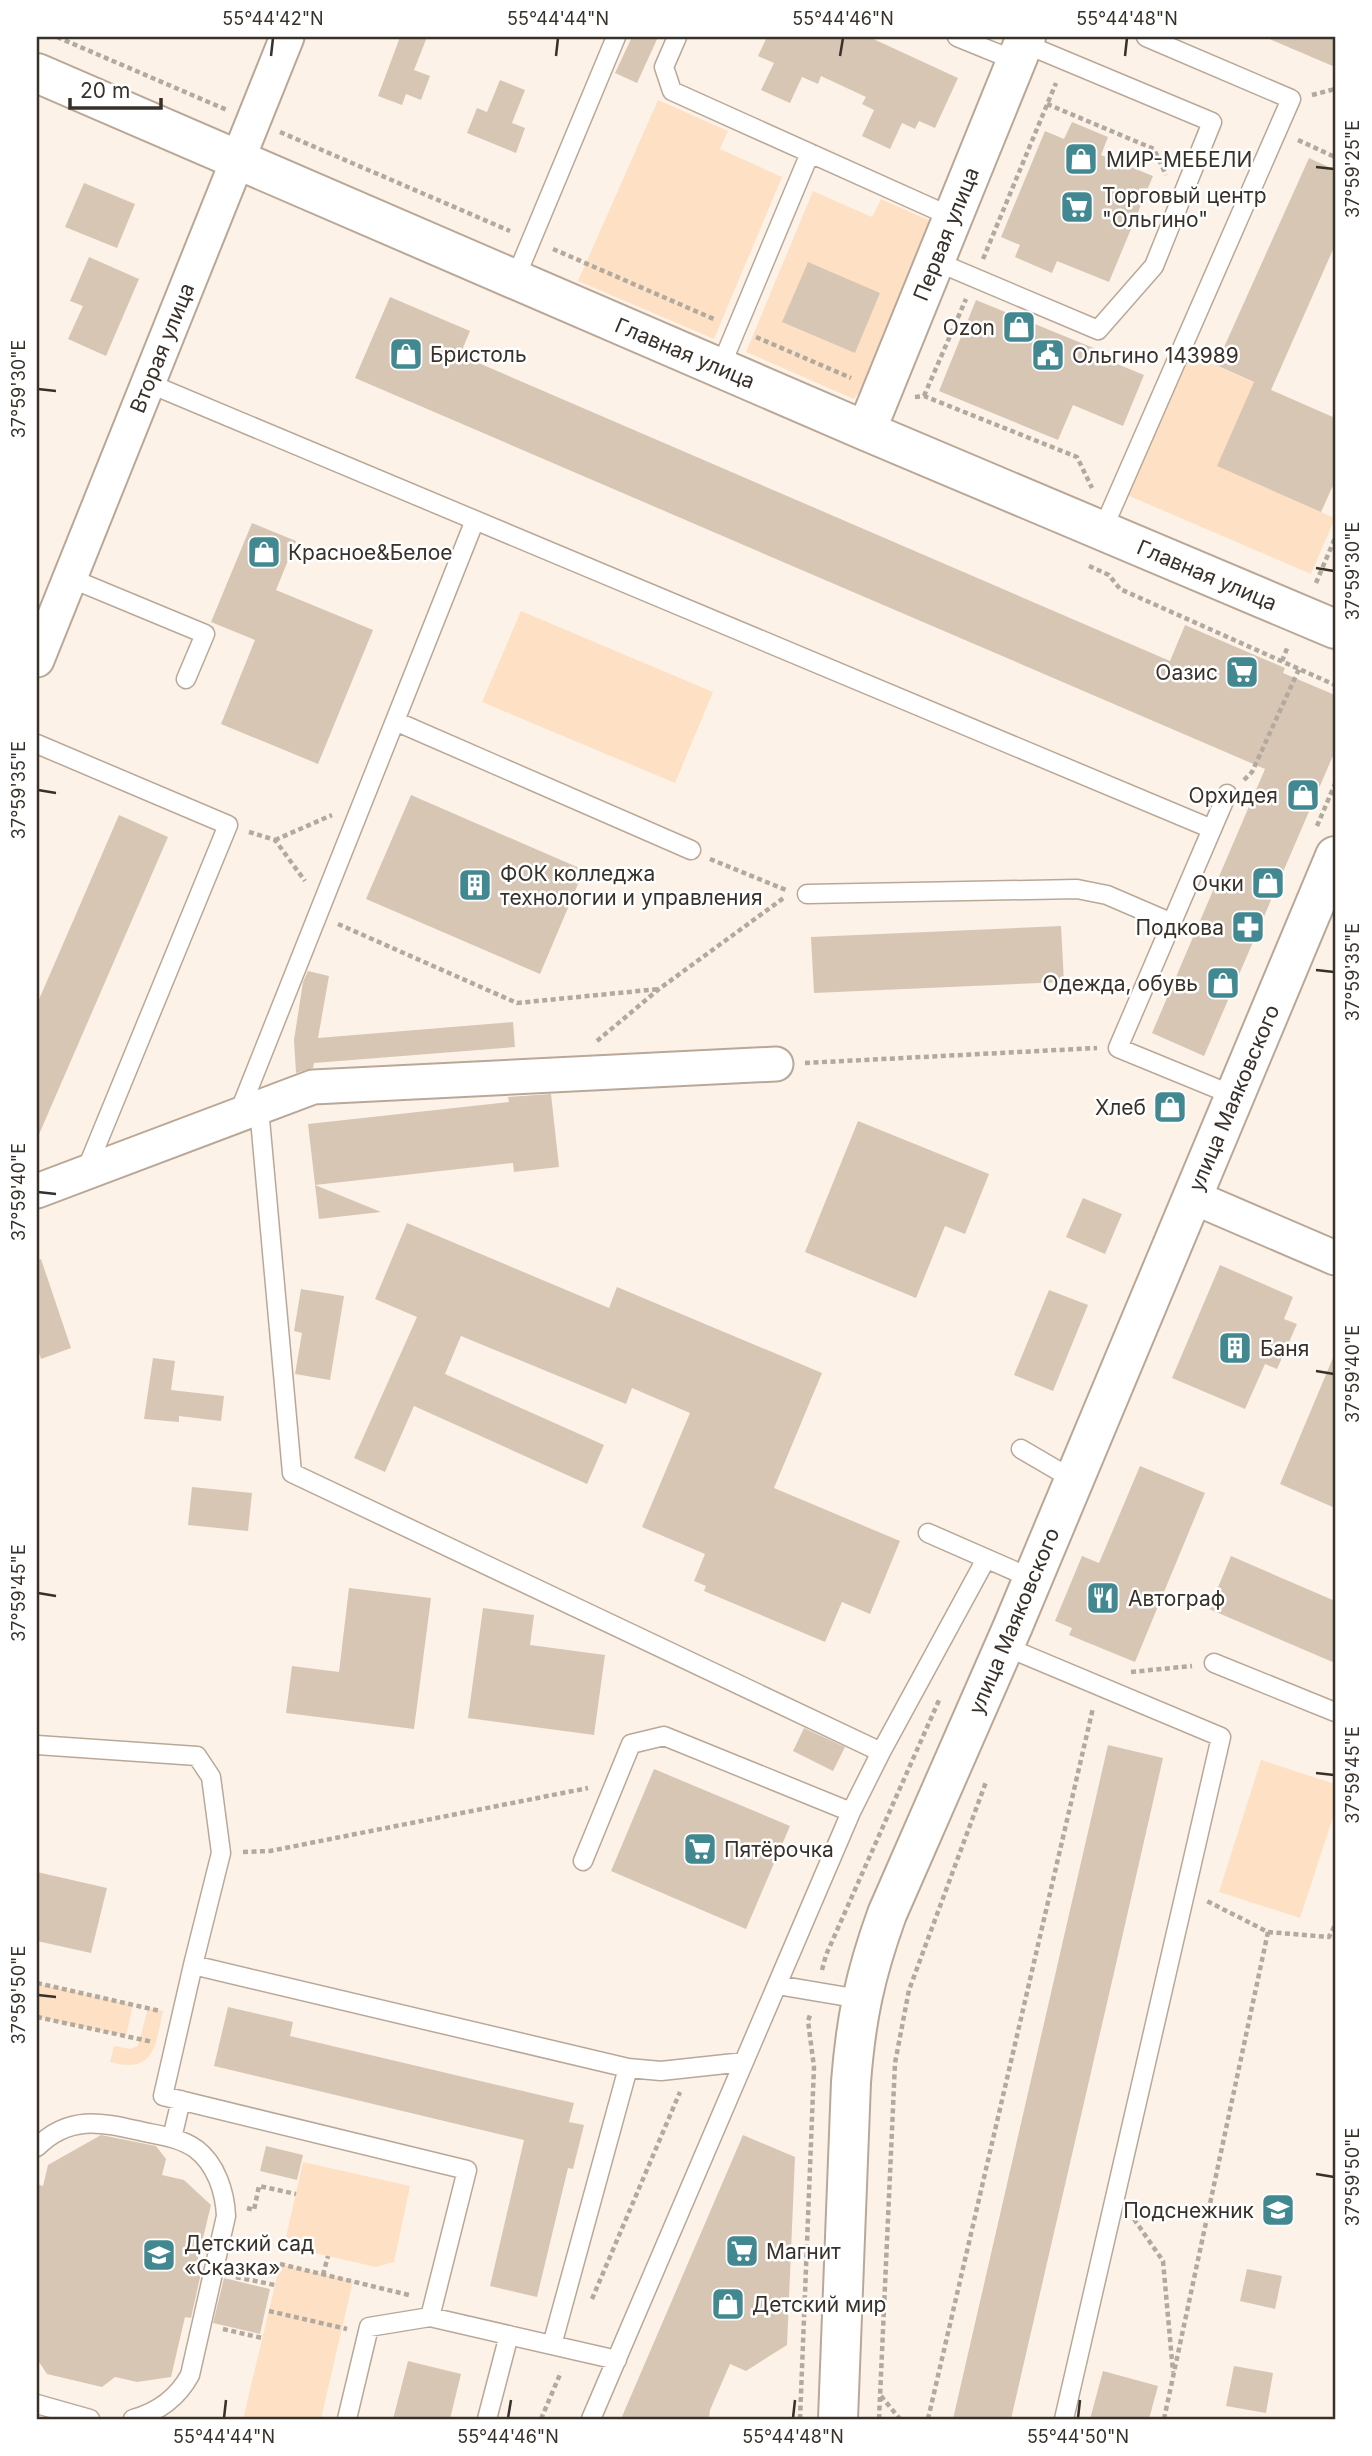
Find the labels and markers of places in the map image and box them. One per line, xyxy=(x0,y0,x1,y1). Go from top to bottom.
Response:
shop icon: МИР-МЕБЕЛИ xyxy=(1062,140,1100,178)
place label: МИР-МЕБЕЛИ xyxy=(1106,147,1252,172)
place label: Торговый центр "Ольгино" xyxy=(1102,183,1267,232)
supermarket icon: Торговый центр "Ольгино" xyxy=(1058,188,1096,226)
shop icon: Ozon xyxy=(1000,308,1038,346)
place label: Ozon xyxy=(943,315,995,340)
shop icon: Бристоль xyxy=(387,335,425,373)
public building icon: Ольгино 143989 xyxy=(1029,336,1067,374)
place label: Бристоль xyxy=(430,342,527,367)
place label: Ольгино 143989 xyxy=(1072,343,1239,368)
shop icon: Красное&Белое xyxy=(245,533,283,571)
place label: Красное&Белое xyxy=(288,540,452,565)
supermarket icon: Оазис xyxy=(1223,653,1261,691)
place label: Оазис xyxy=(1155,660,1218,685)
shop icon: Орхидея xyxy=(1284,776,1322,814)
place label: Орхидея xyxy=(1189,783,1278,808)
place label: ФОК колледжа технологии и управления xyxy=(500,861,763,910)
shop icon: Очки xyxy=(1249,864,1287,902)
building icon: ФОК колледжа технологии и управления xyxy=(456,866,494,904)
place label: Очки xyxy=(1192,871,1244,896)
pharmacy icon: Подкова xyxy=(1229,908,1267,946)
place label: Подкова xyxy=(1135,915,1224,940)
shop icon: Одежда, обувь xyxy=(1204,964,1242,1002)
place label: Одежда, обувь xyxy=(1043,971,1198,996)
shop icon: Хлеб xyxy=(1151,1088,1189,1126)
place label: Хлеб xyxy=(1095,1095,1146,1120)
building icon: Баня xyxy=(1216,1329,1254,1367)
place label: Баня xyxy=(1260,1336,1309,1361)
restaurant icon: Автограф xyxy=(1084,1579,1122,1617)
place label: Автограф xyxy=(1128,1586,1225,1611)
supermarket icon: Пятёрочка xyxy=(681,1830,719,1868)
place label: Пятёрочка xyxy=(724,1837,834,1862)
school or university icon: Подснежник xyxy=(1259,2191,1297,2229)
place label: Подснежник xyxy=(1123,2198,1255,2223)
place label: Детский сад «Сказка» xyxy=(184,2231,314,2280)
supermarket icon: Магнит xyxy=(723,2232,761,2270)
school or university icon: Детский сад «Сказка» xyxy=(140,2236,178,2274)
place label: Магнит xyxy=(766,2239,841,2264)
shop icon: Детский мир xyxy=(709,2285,747,2323)
place label: Детский мир xyxy=(752,2292,886,2317)

